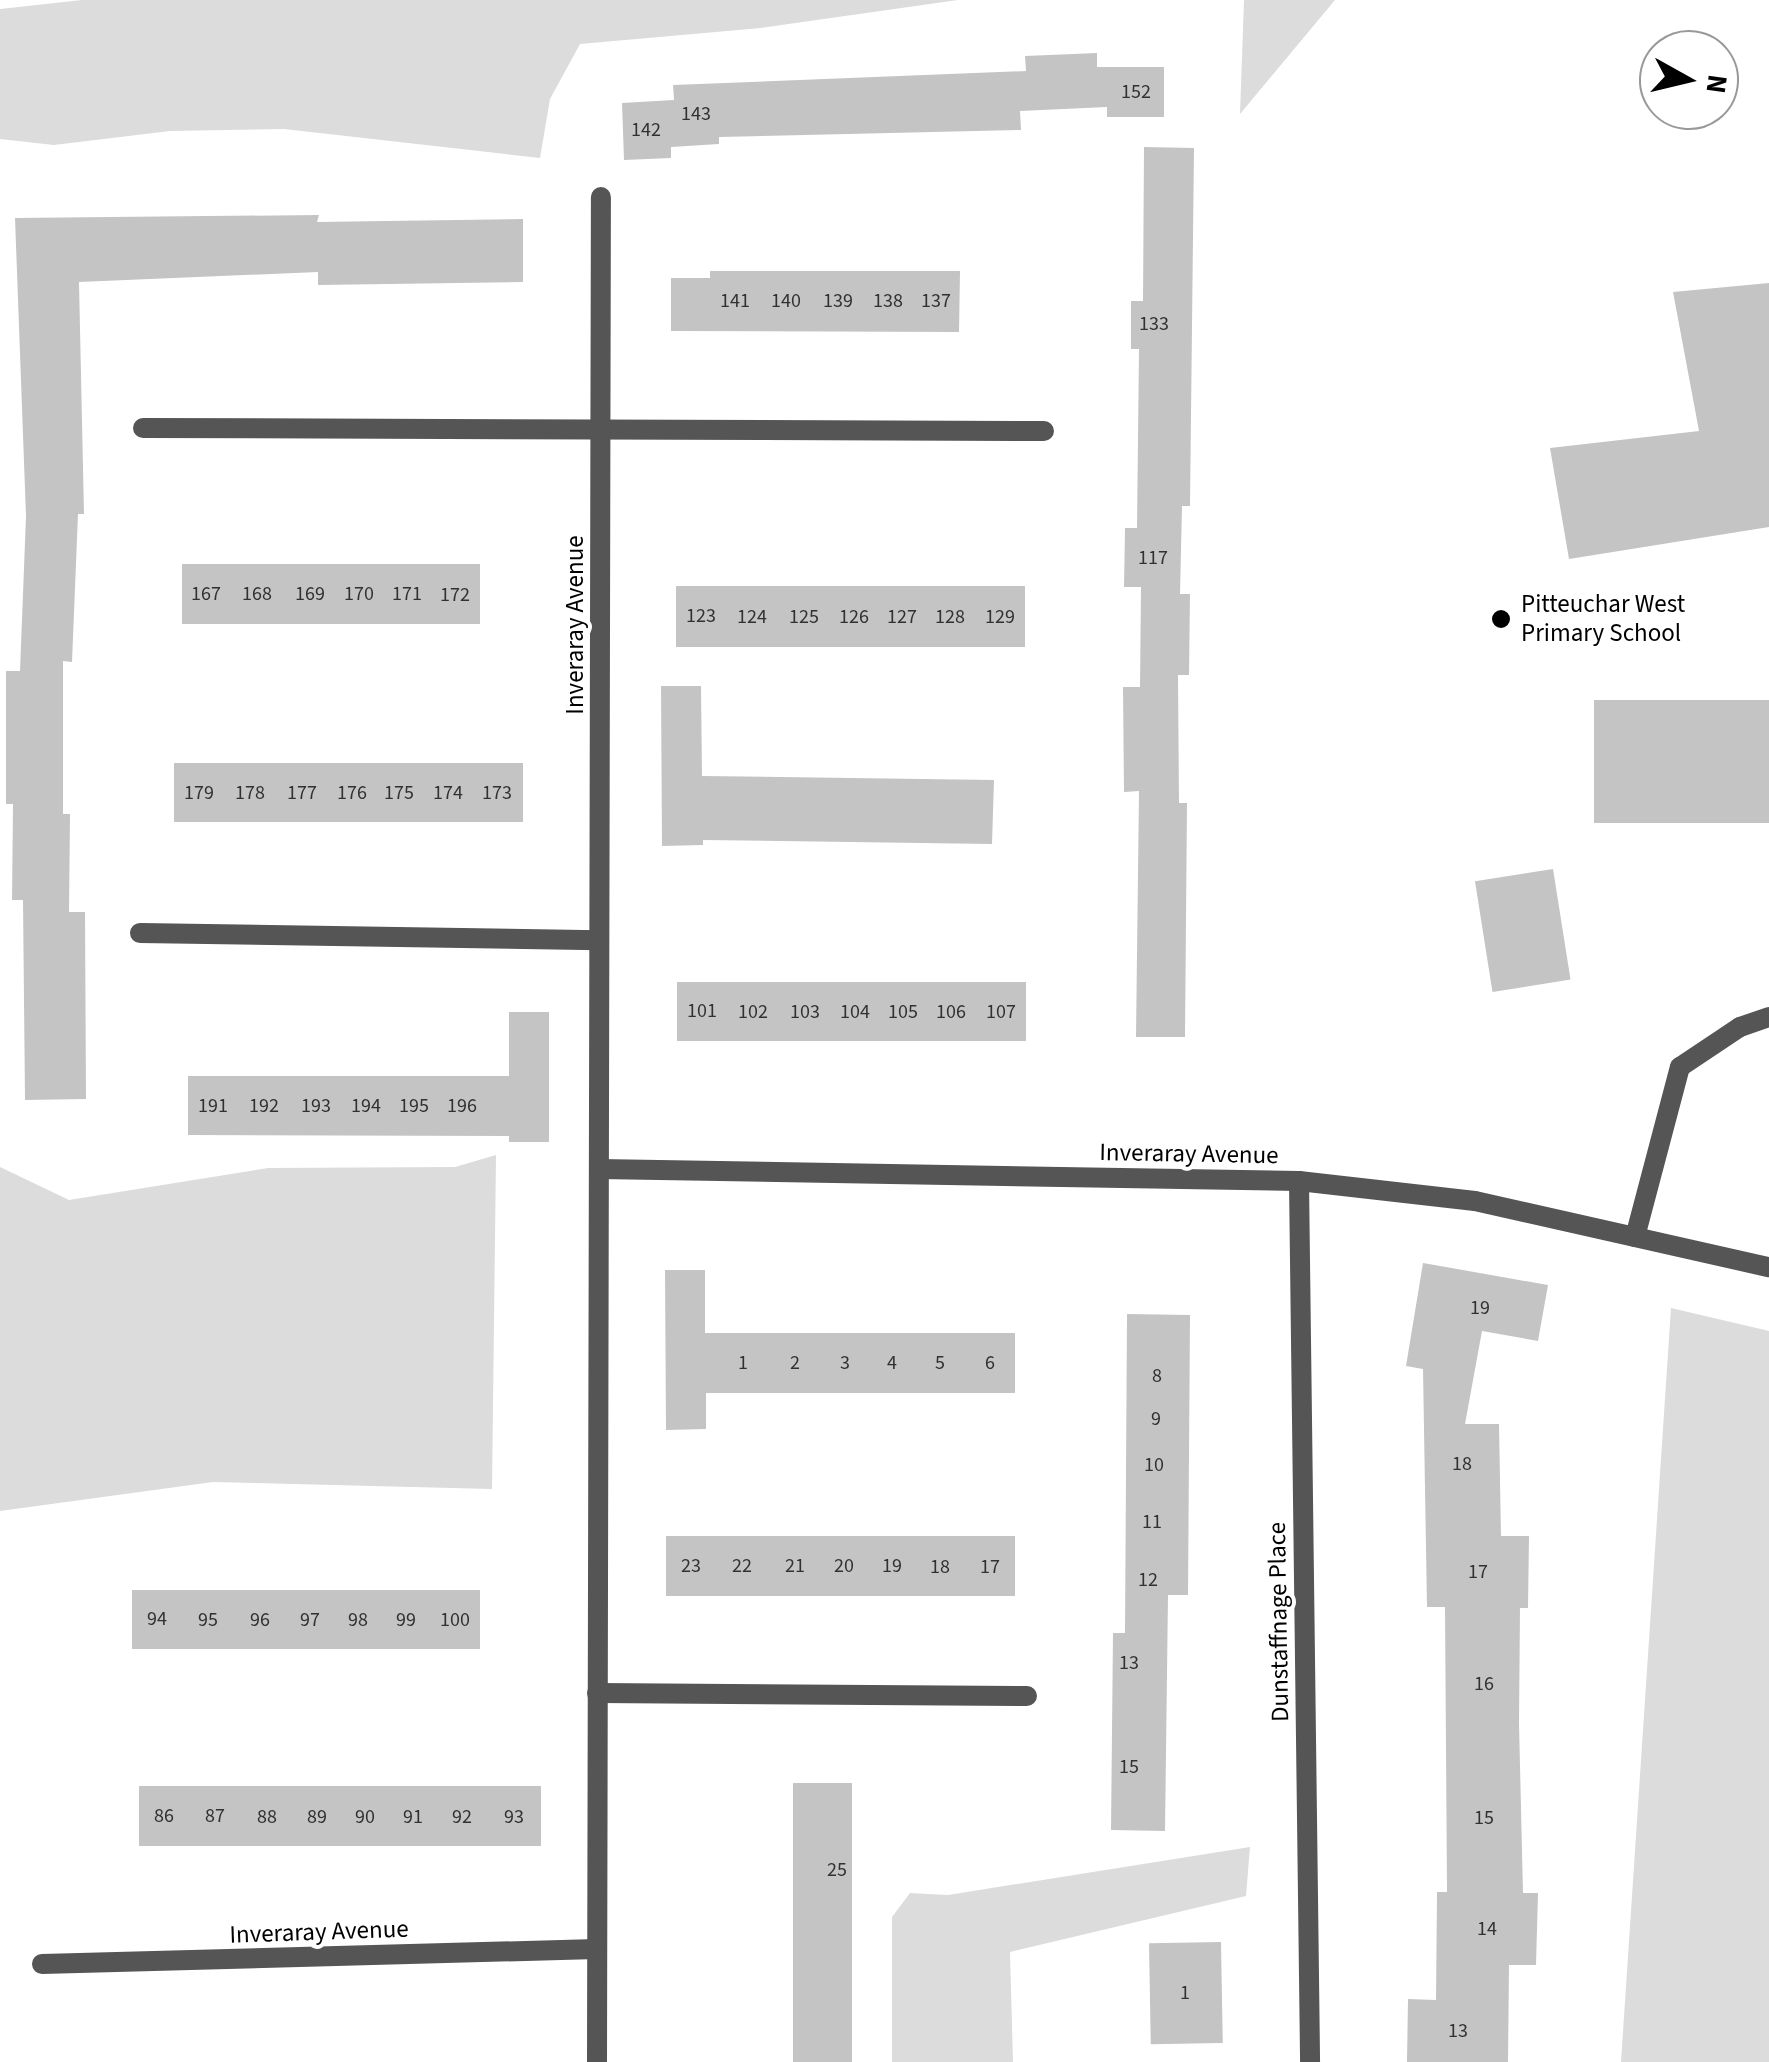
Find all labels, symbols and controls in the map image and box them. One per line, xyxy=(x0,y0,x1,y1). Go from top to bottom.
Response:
north arrow xyxy=(1639,30,1739,130)
text: N xyxy=(1696,72,1738,96)
house number: 152 xyxy=(1121,80,1151,104)
house number: 143 xyxy=(681,102,711,126)
house number: 142 xyxy=(631,118,661,142)
house number: 141 xyxy=(720,289,750,313)
house number: 140 xyxy=(771,289,801,313)
house number: 139 xyxy=(823,289,853,313)
house number: 138 xyxy=(873,289,903,313)
house number: 137 xyxy=(921,289,951,313)
house number: 133 xyxy=(1139,312,1169,336)
street label: Inveraray Avenue xyxy=(560,535,590,715)
house number: 117 xyxy=(1138,546,1168,570)
house number: 167 xyxy=(191,582,221,606)
house number: 168 xyxy=(242,582,272,606)
house number: 169 xyxy=(295,582,325,606)
house number: 170 xyxy=(344,582,374,606)
house number: 171 xyxy=(392,582,422,606)
house number: 172 xyxy=(440,583,470,607)
place label: Pitteuchar West Primary School xyxy=(1521,590,1685,649)
house number: 123 xyxy=(686,604,716,628)
house number: 124 xyxy=(737,605,767,629)
house number: 125 xyxy=(789,605,819,629)
house number: 126 xyxy=(839,605,869,629)
house number: 127 xyxy=(887,605,917,629)
house number: 128 xyxy=(935,605,965,629)
house number: 129 xyxy=(985,605,1015,629)
marker: Pitteuchar West Primary School xyxy=(1490,608,1512,630)
house number: 179 xyxy=(184,781,214,805)
house number: 178 xyxy=(235,781,265,805)
house number: 177 xyxy=(287,781,317,805)
house number: 176 xyxy=(337,781,367,805)
house number: 175 xyxy=(384,781,414,805)
house number: 174 xyxy=(433,781,463,805)
house number: 173 xyxy=(482,781,512,805)
house number: 101 xyxy=(687,999,717,1023)
house number: 102 xyxy=(738,1000,768,1024)
house number: 103 xyxy=(790,1000,820,1024)
house number: 104 xyxy=(840,1000,870,1024)
house number: 105 xyxy=(888,1000,918,1024)
house number: 106 xyxy=(936,1000,966,1024)
house number: 107 xyxy=(986,1000,1016,1024)
house number: 191 xyxy=(198,1094,228,1118)
house number: 192 xyxy=(249,1094,279,1118)
house number: 193 xyxy=(301,1094,331,1118)
house number: 194 xyxy=(351,1094,381,1118)
house number: 195 xyxy=(399,1094,429,1118)
house number: 196 xyxy=(447,1094,477,1118)
street label: Inveraray Avenue xyxy=(1099,1137,1279,1171)
house number: 19 xyxy=(1470,1296,1490,1320)
house number: 1 xyxy=(738,1351,748,1375)
house number: 2 xyxy=(790,1351,800,1375)
house number: 3 xyxy=(840,1351,850,1375)
house number: 4 xyxy=(887,1351,897,1375)
house number: 5 xyxy=(935,1351,945,1375)
house number: 6 xyxy=(985,1351,995,1375)
house number: 8 xyxy=(1152,1364,1162,1388)
house number: 9 xyxy=(1151,1407,1161,1431)
house number: 18 xyxy=(1452,1452,1472,1476)
house number: 10 xyxy=(1144,1453,1164,1477)
house number: 11 xyxy=(1142,1510,1162,1534)
street label: Dunstaffnage Place xyxy=(1262,1522,1296,1722)
house number: 23 xyxy=(681,1554,701,1578)
house number: 22 xyxy=(732,1554,752,1578)
house number: 21 xyxy=(785,1554,805,1578)
house number: 20 xyxy=(834,1554,854,1578)
house number: 19 xyxy=(882,1554,902,1578)
house number: 18 xyxy=(930,1555,950,1579)
house number: 17 xyxy=(980,1555,1000,1579)
house number: 17 xyxy=(1468,1560,1488,1584)
house number: 12 xyxy=(1138,1568,1158,1592)
house number: 94 xyxy=(147,1607,167,1631)
house number: 95 xyxy=(198,1608,218,1632)
house number: 96 xyxy=(250,1608,270,1632)
house number: 97 xyxy=(300,1608,320,1632)
house number: 98 xyxy=(348,1608,368,1632)
house number: 99 xyxy=(396,1608,416,1632)
house number: 100 xyxy=(440,1608,470,1632)
house number: 13 xyxy=(1119,1651,1139,1675)
house number: 16 xyxy=(1474,1672,1494,1696)
house number: 15 xyxy=(1119,1755,1139,1779)
house number: 86 xyxy=(154,1804,174,1828)
house number: 87 xyxy=(205,1804,225,1828)
house number: 88 xyxy=(257,1805,277,1829)
house number: 89 xyxy=(307,1805,327,1829)
house number: 90 xyxy=(355,1805,375,1829)
house number: 91 xyxy=(403,1805,423,1829)
house number: 92 xyxy=(452,1805,472,1829)
house number: 93 xyxy=(504,1805,524,1829)
house number: 15 xyxy=(1474,1806,1494,1830)
house number: 25 xyxy=(827,1858,847,1882)
street label: Inveraray Avenue xyxy=(229,1914,409,1950)
house number: 14 xyxy=(1477,1917,1497,1941)
house number: 1 xyxy=(1180,1981,1190,2005)
house number: 13 xyxy=(1448,2019,1468,2043)

